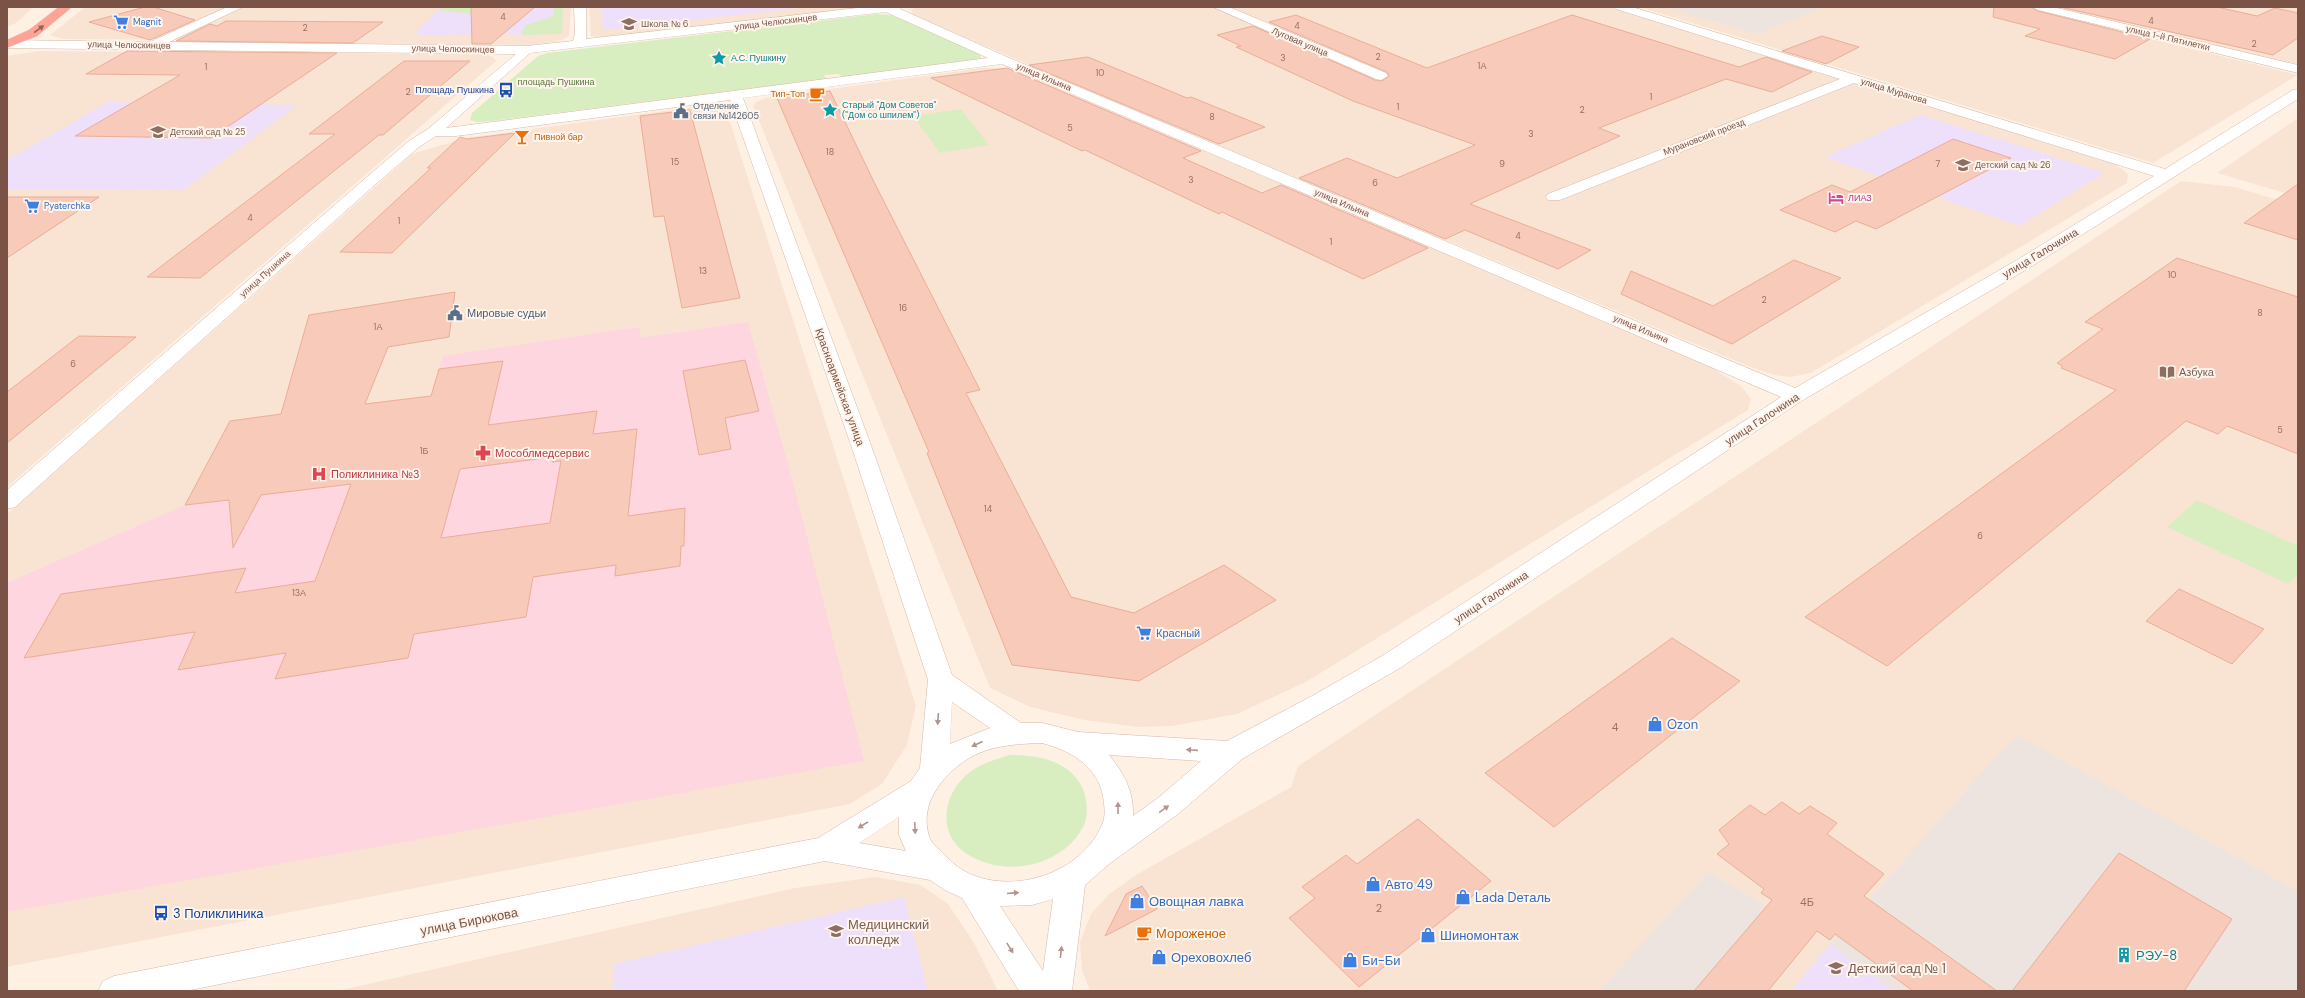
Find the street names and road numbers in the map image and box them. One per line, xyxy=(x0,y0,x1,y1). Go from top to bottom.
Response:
street label: улица Челюскинцев xyxy=(734,11,818,33)
street label: улица 1-й Пятилетки xyxy=(2125,23,2211,53)
street label: Луговая улица xyxy=(1270,25,1330,59)
street label: улица Челюскинцев xyxy=(87,38,171,52)
street label: улица Челюскинцев xyxy=(411,42,495,56)
street label: улица Ильина xyxy=(1015,60,1073,94)
street label: улица Муранова xyxy=(1859,75,1929,107)
street label: Мурановский проезд xyxy=(1662,116,1747,158)
street label: улица Ильина xyxy=(1313,186,1371,220)
street label: улица Галочкина xyxy=(2000,224,2081,281)
street label: улица Пушкина xyxy=(237,248,293,300)
street label: улица Ильина xyxy=(1612,312,1670,346)
street label: Красноармейская улица xyxy=(812,326,868,449)
street label: улица Галочкина xyxy=(1722,389,1803,448)
street label: улица Галочкина xyxy=(1451,567,1532,626)
street label: улица Бирюкова xyxy=(419,904,520,939)

